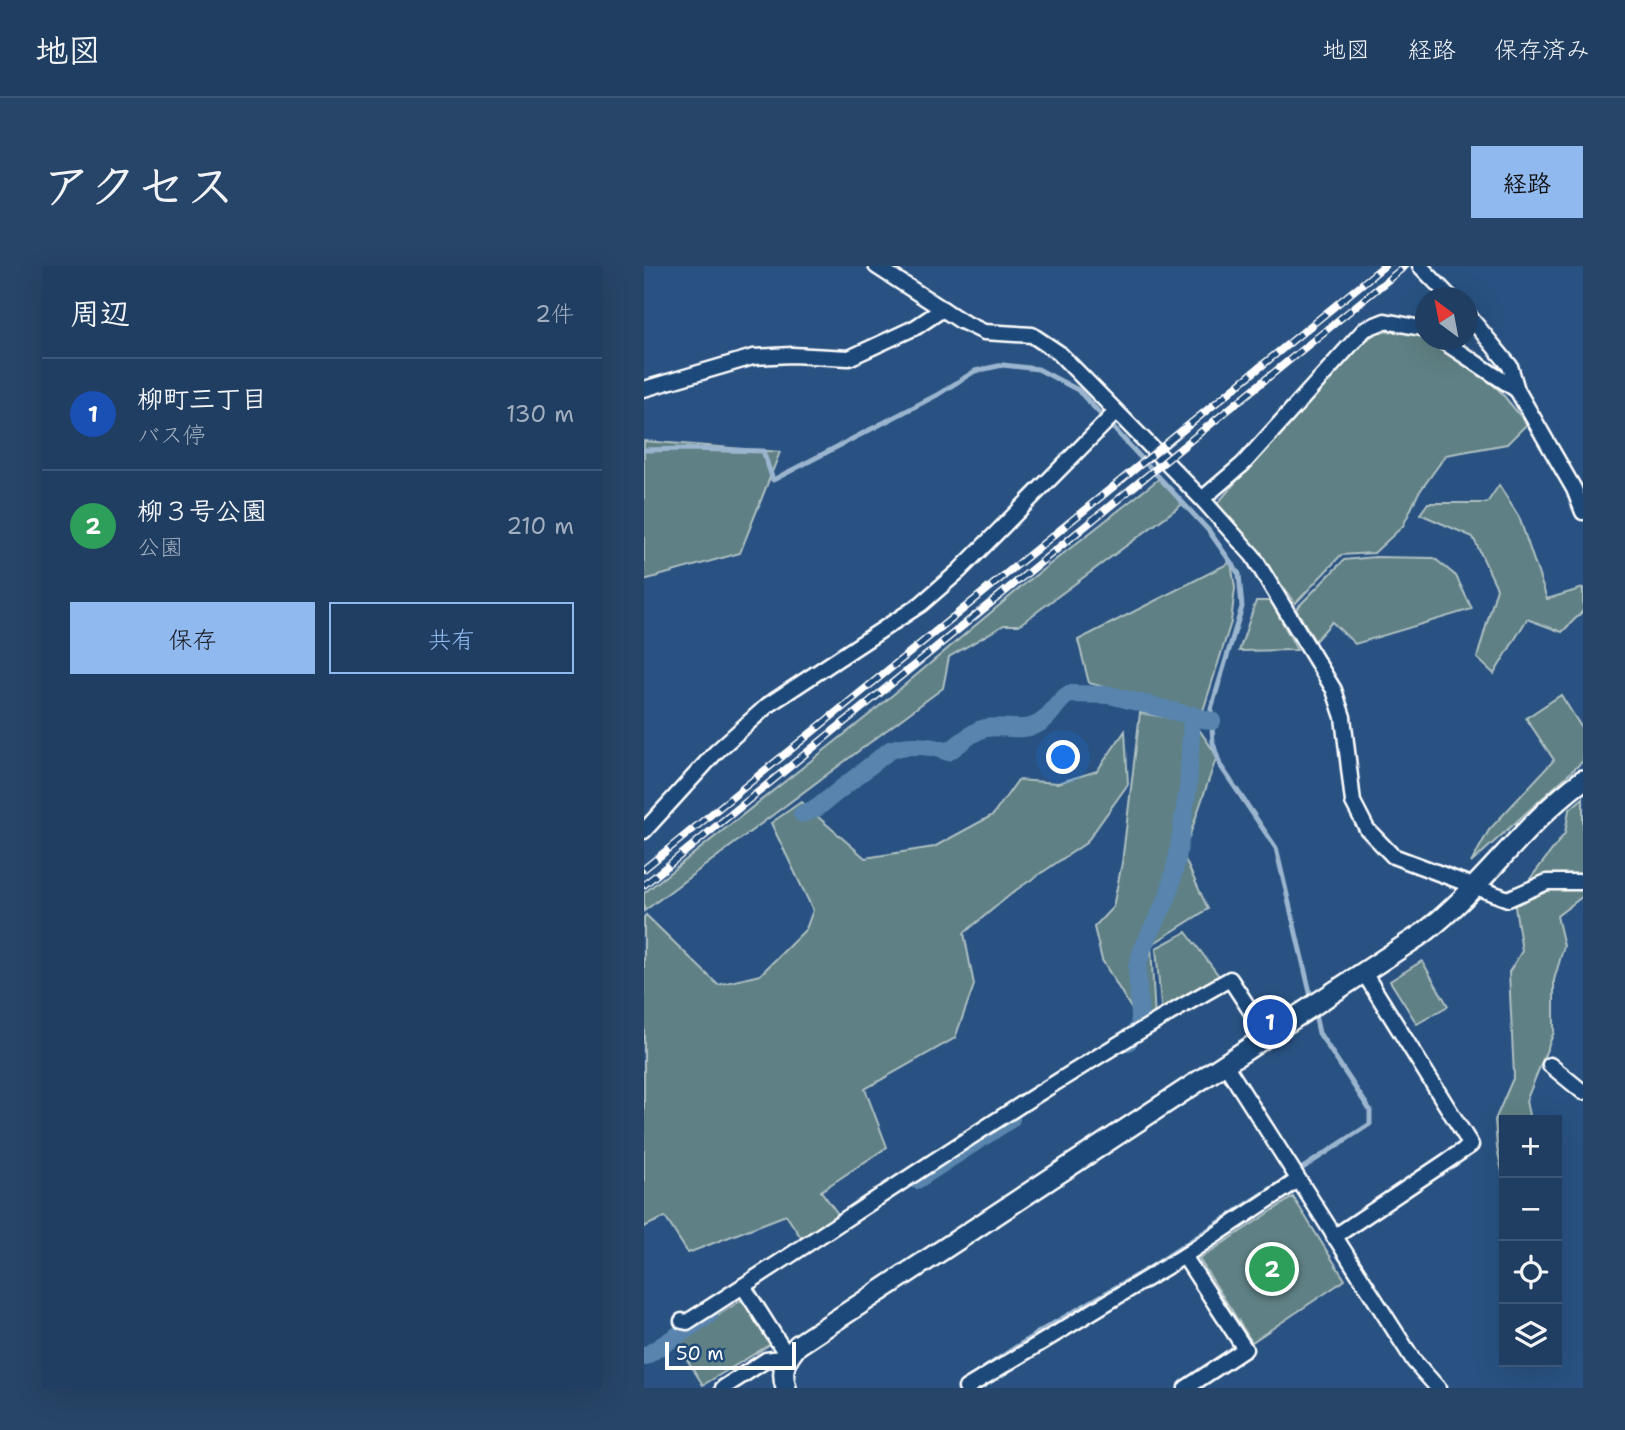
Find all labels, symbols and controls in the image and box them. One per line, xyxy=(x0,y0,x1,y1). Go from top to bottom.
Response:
text: 地図 xyxy=(35,28,101,73)
text: 地図 xyxy=(1322,34,1370,66)
text: 経路 xyxy=(1408,34,1456,66)
text: 保存済み xyxy=(1494,34,1590,66)
button: 経路 xyxy=(1471,146,1583,218)
text: アクセス xyxy=(42,153,235,219)
north arrow xyxy=(1415,287,1478,350)
text: 周辺 xyxy=(70,293,130,334)
text: 2件 xyxy=(535,299,574,329)
text: 柳町三丁目 xyxy=(137,381,267,416)
text: 1 xyxy=(88,399,98,429)
text: 130 m xyxy=(506,399,574,429)
text: バス停 xyxy=(137,420,206,450)
text: 柳３号公園 xyxy=(137,493,267,528)
text: 2 xyxy=(85,511,101,541)
text: 210 m xyxy=(506,511,574,541)
text: 公園 xyxy=(137,532,183,562)
button: 保存 xyxy=(70,602,315,674)
button: 共有 xyxy=(329,602,574,674)
your location xyxy=(1046,740,1080,774)
pin: 1 xyxy=(1247,996,1293,1048)
map controls xyxy=(1499,1115,1562,1367)
button: + xyxy=(1499,1115,1562,1178)
button: − xyxy=(1499,1178,1562,1241)
button: locate xyxy=(1499,1241,1562,1304)
pin: 2 xyxy=(1249,1243,1295,1295)
button: layers xyxy=(1499,1304,1562,1367)
scale bar xyxy=(665,1339,796,1371)
text: 50 m xyxy=(676,1341,724,1366)

